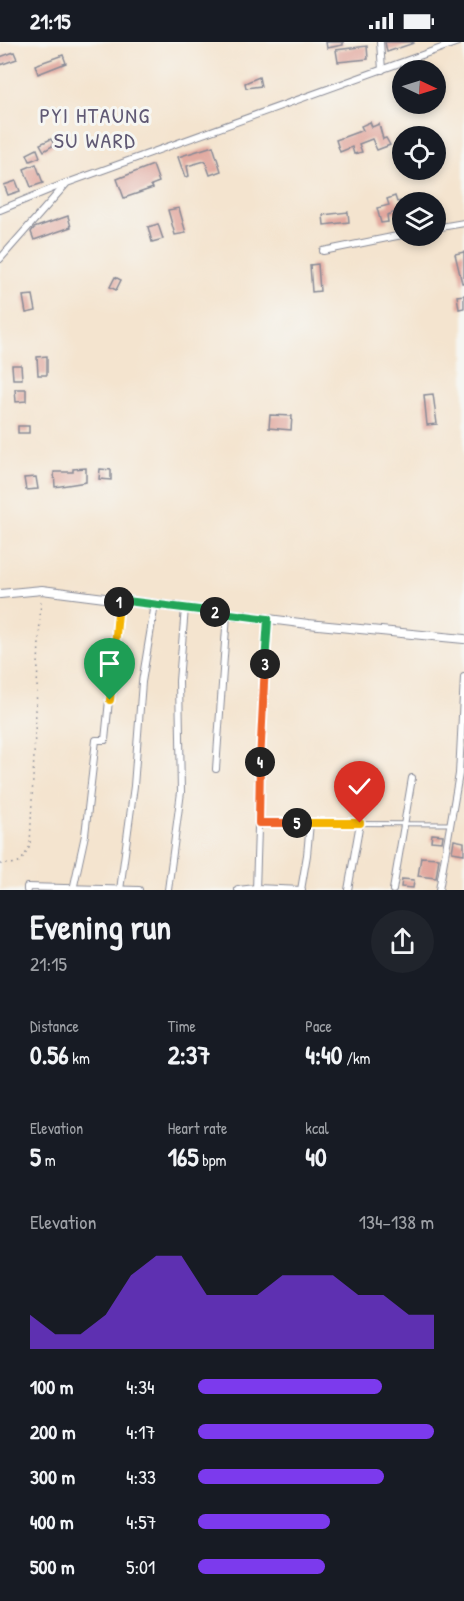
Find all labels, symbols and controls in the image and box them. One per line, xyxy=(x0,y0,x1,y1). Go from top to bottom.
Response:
text: 21:15 xyxy=(30,6,71,36)
north arrow xyxy=(392,60,446,114)
map controls xyxy=(392,60,446,246)
district label: PYI HTAUNG SU WARD xyxy=(39,100,151,155)
button: locate xyxy=(392,126,446,180)
button: layers xyxy=(392,192,446,246)
pin: 1 xyxy=(104,587,134,617)
text: 1 xyxy=(116,591,122,613)
pin: 2 xyxy=(200,597,230,627)
text: 2 xyxy=(211,601,219,623)
pin xyxy=(84,638,135,700)
icon: arrive xyxy=(93,647,126,680)
pin: 3 xyxy=(250,649,280,679)
text: 3 xyxy=(261,653,269,675)
pin: 4 xyxy=(245,747,275,777)
text: 4 xyxy=(257,751,263,773)
pin xyxy=(334,761,385,823)
icon: check xyxy=(343,770,376,803)
pin: 5 xyxy=(282,808,312,838)
text: 5 xyxy=(294,812,300,834)
text: Evening run xyxy=(30,905,171,949)
button: share xyxy=(371,910,434,973)
text: 21:15 xyxy=(30,950,67,977)
text: Distance xyxy=(30,1015,79,1037)
text: Time xyxy=(168,1015,196,1037)
text: Pace xyxy=(305,1015,332,1037)
text: 0.56 xyxy=(30,1037,69,1072)
text: 2:37 xyxy=(168,1037,210,1072)
text: 4:40 xyxy=(305,1037,343,1072)
text: km xyxy=(69,1047,90,1069)
text: /km xyxy=(343,1047,370,1069)
text: Elevation xyxy=(30,1117,83,1139)
text: Heart rate xyxy=(168,1117,227,1139)
text: kcal xyxy=(305,1117,329,1139)
text: 5 xyxy=(30,1139,41,1174)
text: 165 xyxy=(168,1139,198,1174)
text: 40 xyxy=(305,1139,327,1174)
text: m xyxy=(41,1149,56,1171)
text: bpm xyxy=(198,1149,226,1171)
text: Elevation xyxy=(30,1208,96,1235)
text: 134–138 m xyxy=(359,1208,434,1235)
text: 100 m xyxy=(30,1373,73,1400)
text: 4:34 xyxy=(126,1373,155,1400)
text: 200 m xyxy=(30,1418,75,1445)
text: 4:17 xyxy=(126,1418,155,1445)
text: 300 m xyxy=(30,1463,75,1490)
text: 4:33 xyxy=(126,1463,156,1490)
text: 400 m xyxy=(30,1508,74,1535)
text: 4:57 xyxy=(126,1508,157,1535)
text: 500 m xyxy=(30,1553,75,1580)
text: 5:01 xyxy=(126,1553,155,1580)

